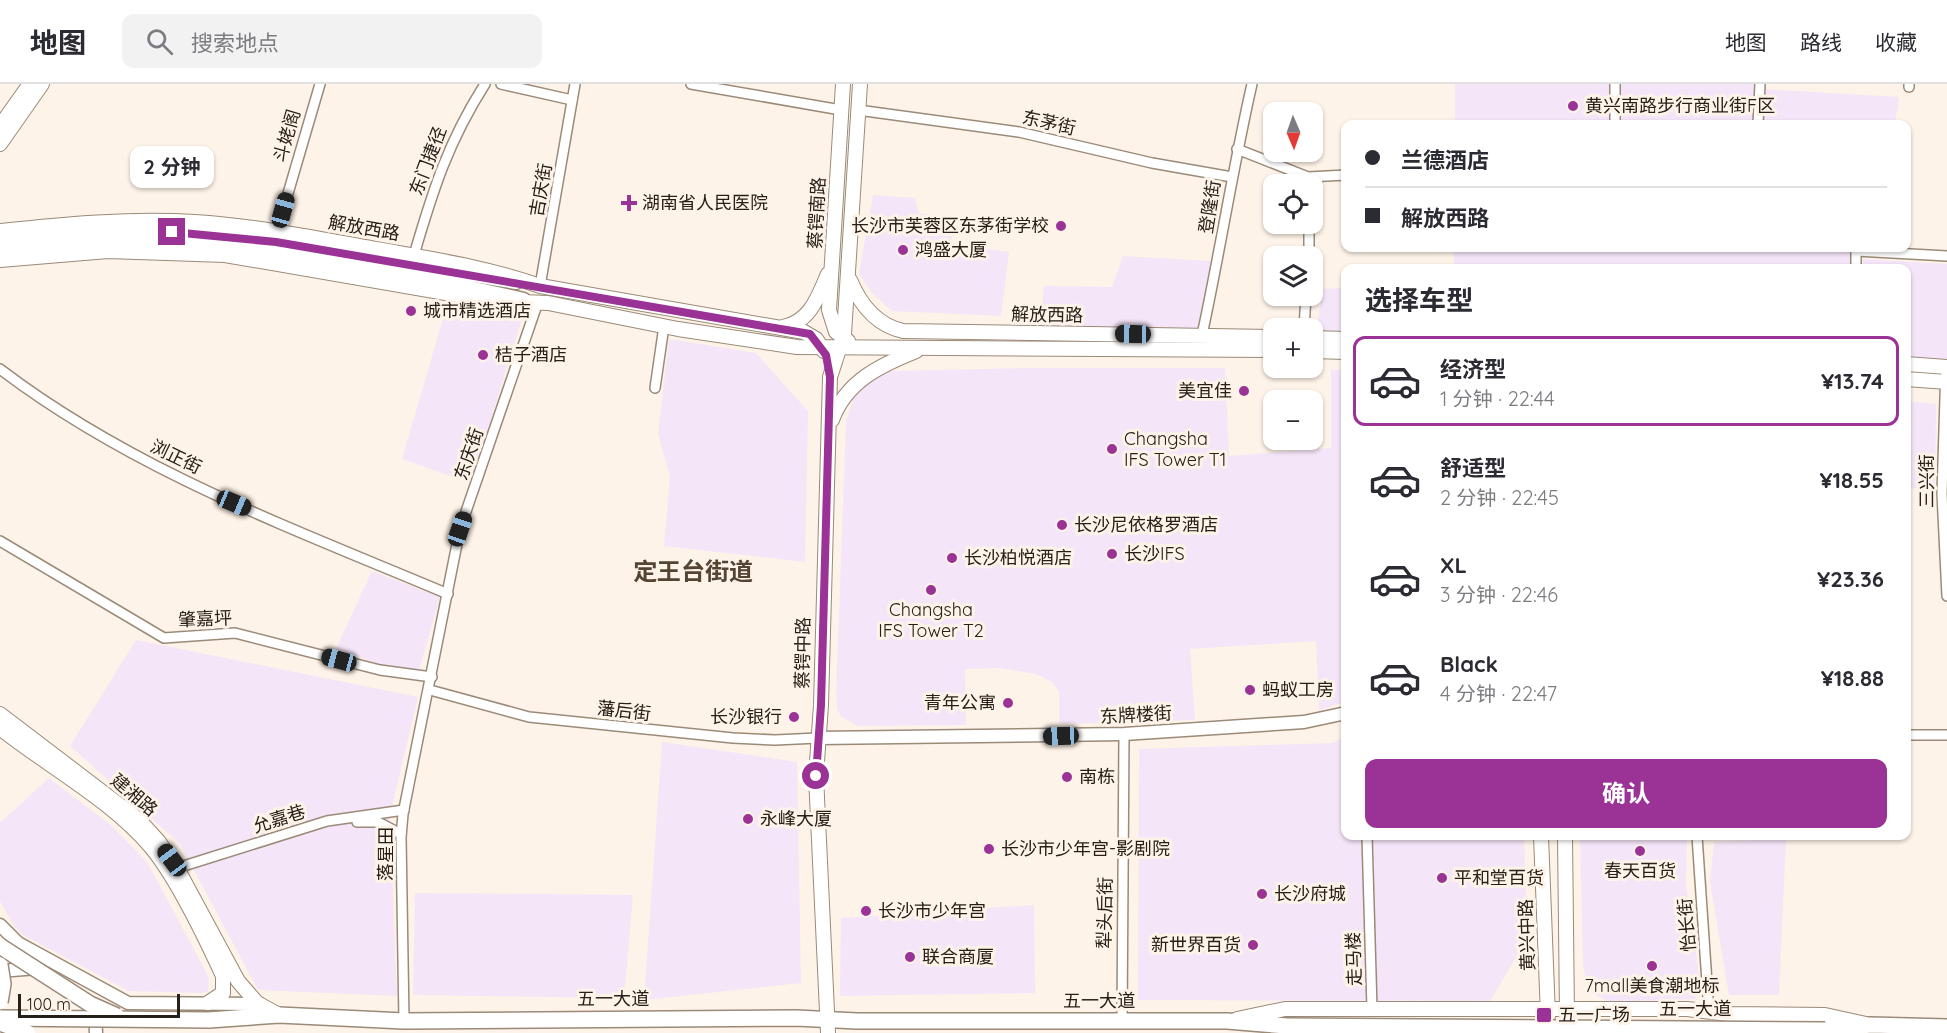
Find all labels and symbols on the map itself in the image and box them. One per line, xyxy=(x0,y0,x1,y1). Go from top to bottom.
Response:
place label: 黄兴南路步行商业街F区 xyxy=(1585,94,1775,117)
marker: 黄兴南路步行商业街F区 xyxy=(1566,99,1580,113)
north arrow xyxy=(1263,102,1323,162)
street label: 东茅街 xyxy=(1020,105,1078,140)
street label: 斗姥阁 xyxy=(268,107,305,165)
street label: 东门捷径 xyxy=(404,123,451,199)
callout: 2 分钟 xyxy=(130,145,214,187)
street label: 吉庆街 xyxy=(524,161,557,218)
street label: 蔡锷南路 xyxy=(803,176,830,250)
street label: 登隆街 xyxy=(1194,178,1225,235)
car xyxy=(269,190,297,230)
place label: 湖南省人民医院 xyxy=(642,191,768,214)
marker: 湖南省人民医院 xyxy=(620,194,638,212)
street label: 解放西路 xyxy=(327,210,402,245)
place label: 长沙市芙蓉区东茅街学校 xyxy=(851,214,1049,237)
route end xyxy=(158,218,185,245)
marker: 长沙市芙蓉区东茅街学校 xyxy=(1054,219,1068,233)
place label: 鸿盛大厦 xyxy=(915,238,987,261)
marker: 鸿盛大厦 xyxy=(896,243,910,257)
place label: 城市精选酒店 xyxy=(423,299,531,322)
street label: 解放西路 xyxy=(1011,302,1083,327)
marker: 城市精选酒店 xyxy=(404,304,418,318)
car xyxy=(1115,325,1151,343)
place label: 桔子酒店 xyxy=(495,343,567,366)
marker: 桔子酒店 xyxy=(476,348,490,362)
place label: 美宜佳 xyxy=(1178,379,1232,402)
marker: 美宜佳 xyxy=(1237,384,1251,398)
street label: 东庆街 xyxy=(449,425,488,483)
place label: Changsha IFS Tower T1 xyxy=(1124,427,1226,471)
street label: 浏正街 xyxy=(147,434,206,479)
marker: Changsha IFS Tower T1 xyxy=(1105,442,1119,456)
street label: 三兴街 xyxy=(1915,454,1938,508)
car xyxy=(214,488,254,518)
car xyxy=(446,509,474,549)
place label: 长沙尼依格罗酒店 xyxy=(1074,513,1218,536)
marker: 长沙尼依格罗酒店 xyxy=(1055,518,1069,532)
place label: 长沙IFS xyxy=(1124,542,1185,565)
place label: 长沙柏悦酒店 xyxy=(964,546,1072,569)
marker: 长沙IFS xyxy=(1105,547,1119,561)
marker: 长沙柏悦酒店 xyxy=(945,551,959,565)
district label: 定王台街道 xyxy=(633,556,753,586)
marker: Changsha IFS Tower T2 xyxy=(924,583,938,597)
place label: Changsha IFS Tower T2 xyxy=(878,598,984,642)
street label: 肇嘉坪 xyxy=(178,606,232,631)
street label: 蔡锷中路 xyxy=(790,617,815,689)
car xyxy=(319,647,359,673)
place label: 蚂蚁工房 xyxy=(1262,678,1334,701)
marker: 蚂蚁工房 xyxy=(1243,683,1257,697)
place label: 青年公寓 xyxy=(924,691,996,714)
street label: 藩后街 xyxy=(596,696,652,725)
marker: 青年公寓 xyxy=(1001,696,1015,710)
street label: 东牌楼街 xyxy=(1099,701,1173,728)
place label: 长沙银行 xyxy=(710,705,782,728)
marker: 长沙银行 xyxy=(787,710,801,724)
car xyxy=(1043,726,1079,746)
route start xyxy=(802,762,829,789)
place label: 南栋 xyxy=(1079,765,1115,788)
street label: 建湘路 xyxy=(106,768,162,821)
marker: 南栋 xyxy=(1060,770,1074,784)
street label: 允嘉巷 xyxy=(250,800,308,837)
place label: 永峰大厦 xyxy=(760,807,832,830)
marker: 永峰大厦 xyxy=(741,812,755,826)
street label: 落星田 xyxy=(374,827,397,881)
place label: 长沙市少年宫-影剧院 xyxy=(1001,837,1170,860)
car xyxy=(154,840,190,880)
marker: 长沙市少年宫-影剧院 xyxy=(982,842,996,856)
marker: 春天百货 xyxy=(1633,844,1647,858)
place label: 春天百货 xyxy=(1604,859,1676,882)
place label: 平和堂百货 xyxy=(1454,866,1544,889)
marker: 平和堂百货 xyxy=(1435,871,1449,885)
street label: 犁头后街 xyxy=(1092,877,1117,949)
place label: 长沙府城 xyxy=(1274,882,1346,905)
marker: 长沙府城 xyxy=(1255,887,1269,901)
street label: 怡长街 xyxy=(1673,897,1700,953)
place label: 长沙市少年宫 xyxy=(878,899,986,922)
street label: 黄兴中路 xyxy=(1514,899,1539,971)
marker: 长沙市少年宫 xyxy=(859,904,873,918)
street label: 走马楼 xyxy=(1341,932,1366,986)
place label: 新世界百货 xyxy=(1151,933,1241,956)
marker: 新世界百货 xyxy=(1246,938,1260,952)
place label: 联合商厦 xyxy=(922,945,994,968)
marker: 联合商厦 xyxy=(903,950,917,964)
marker: 7mall美食潮地标 xyxy=(1645,959,1659,973)
place label: 7mall美食潮地标 xyxy=(1585,974,1719,997)
street label: 五一大道 xyxy=(577,987,649,1010)
street label: 五一大道 xyxy=(1063,989,1135,1012)
scale bar xyxy=(18,991,180,1018)
street label: 五一大道 xyxy=(1659,997,1731,1020)
place label: 五一广场 xyxy=(1558,1003,1630,1026)
marker: 五一广场 xyxy=(1535,1006,1553,1024)

